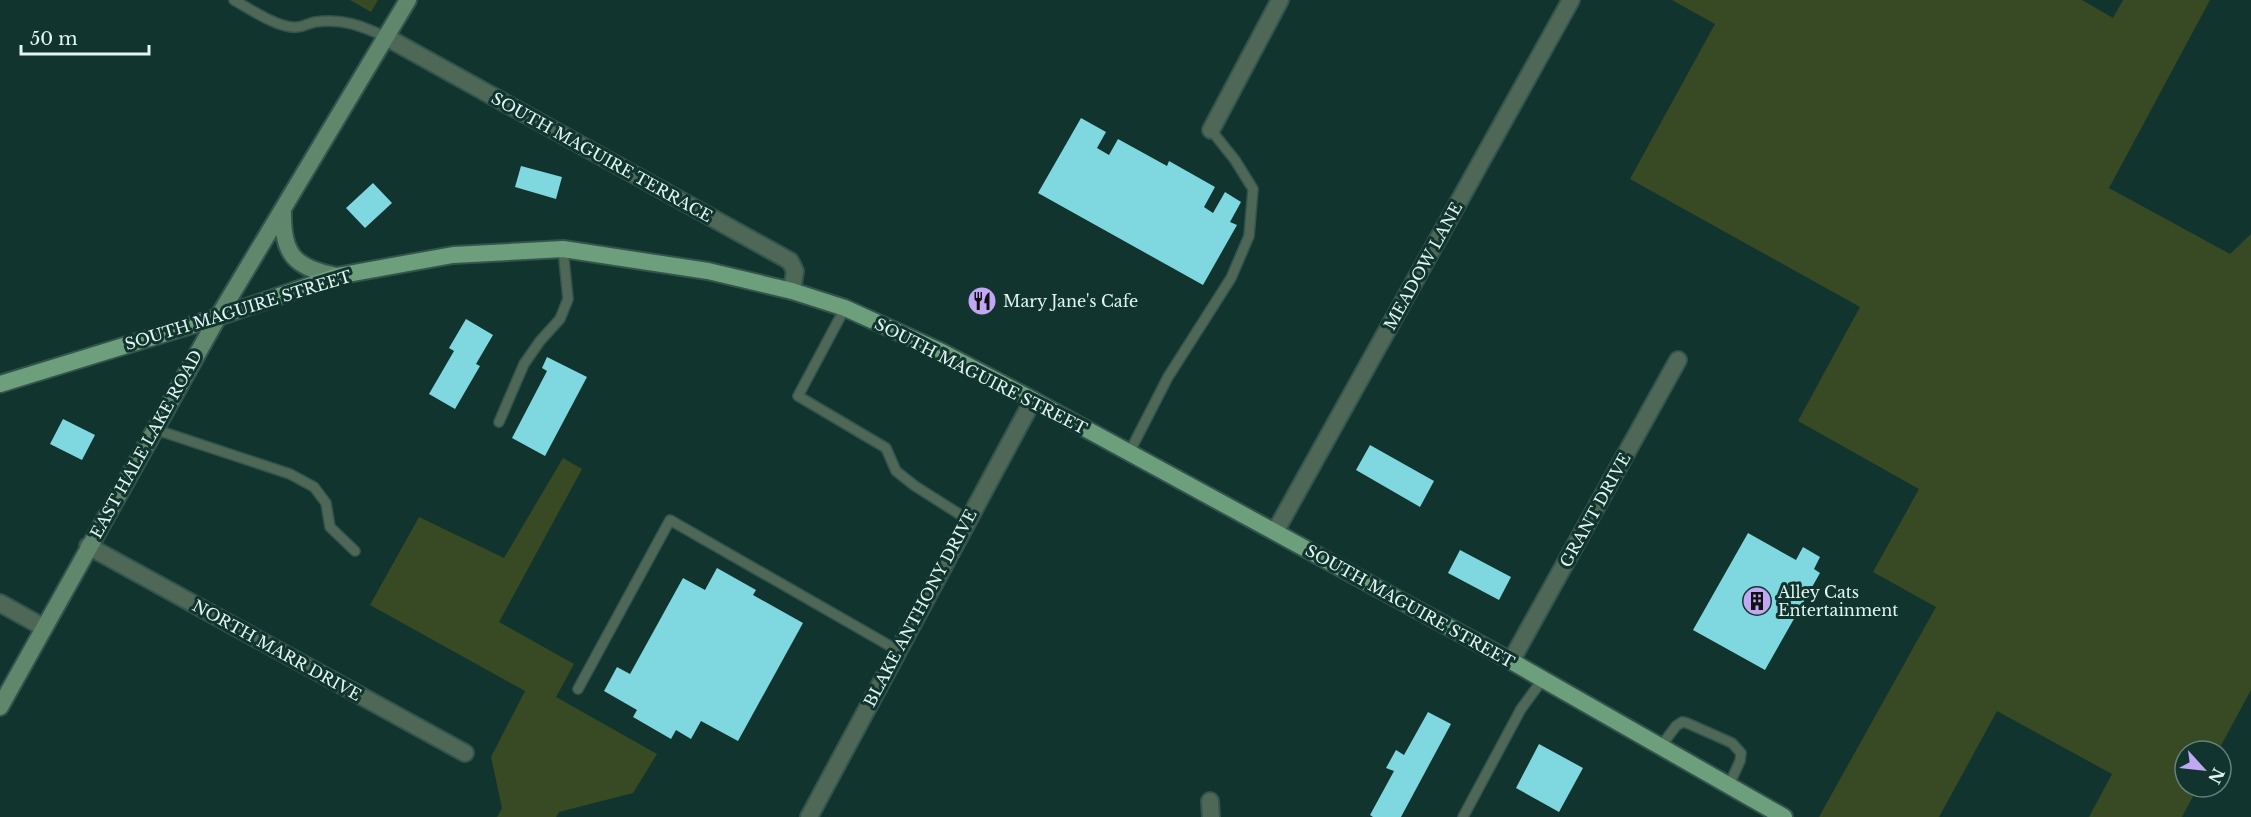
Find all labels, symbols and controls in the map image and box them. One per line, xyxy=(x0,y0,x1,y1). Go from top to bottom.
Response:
scale bar xyxy=(21,18,148,56)
text: 50 m xyxy=(30,28,78,50)
street label: SOUTH MAGUIRE TERRACE xyxy=(488,88,716,226)
street label: MEADOW LANE xyxy=(1380,199,1466,333)
street label: SOUTH MAGUIRE STREET xyxy=(122,266,354,354)
restaurant icon: Mary Jane's Cafe xyxy=(966,285,998,317)
place label: Mary Jane's Cafe xyxy=(1003,291,1138,311)
street label: SOUTH MAGUIRE STREET xyxy=(871,314,1091,438)
street label: EAST HALE LAKE ROAD xyxy=(86,346,206,542)
street label: GRANT DRIVE xyxy=(1555,449,1635,571)
street label: BLAKE ANTHONY DRIVE xyxy=(859,506,981,710)
street label: SOUTH MAGUIRE STREET xyxy=(1302,540,1518,672)
place label: Alley Cats Entertainment xyxy=(1777,582,1898,620)
building icon: Alley Cats Entertainment xyxy=(1741,585,1773,617)
street label: NORTH MARR DRIVE xyxy=(189,595,365,705)
north arrow xyxy=(2173,739,2233,799)
text: N xyxy=(2204,765,2229,787)

